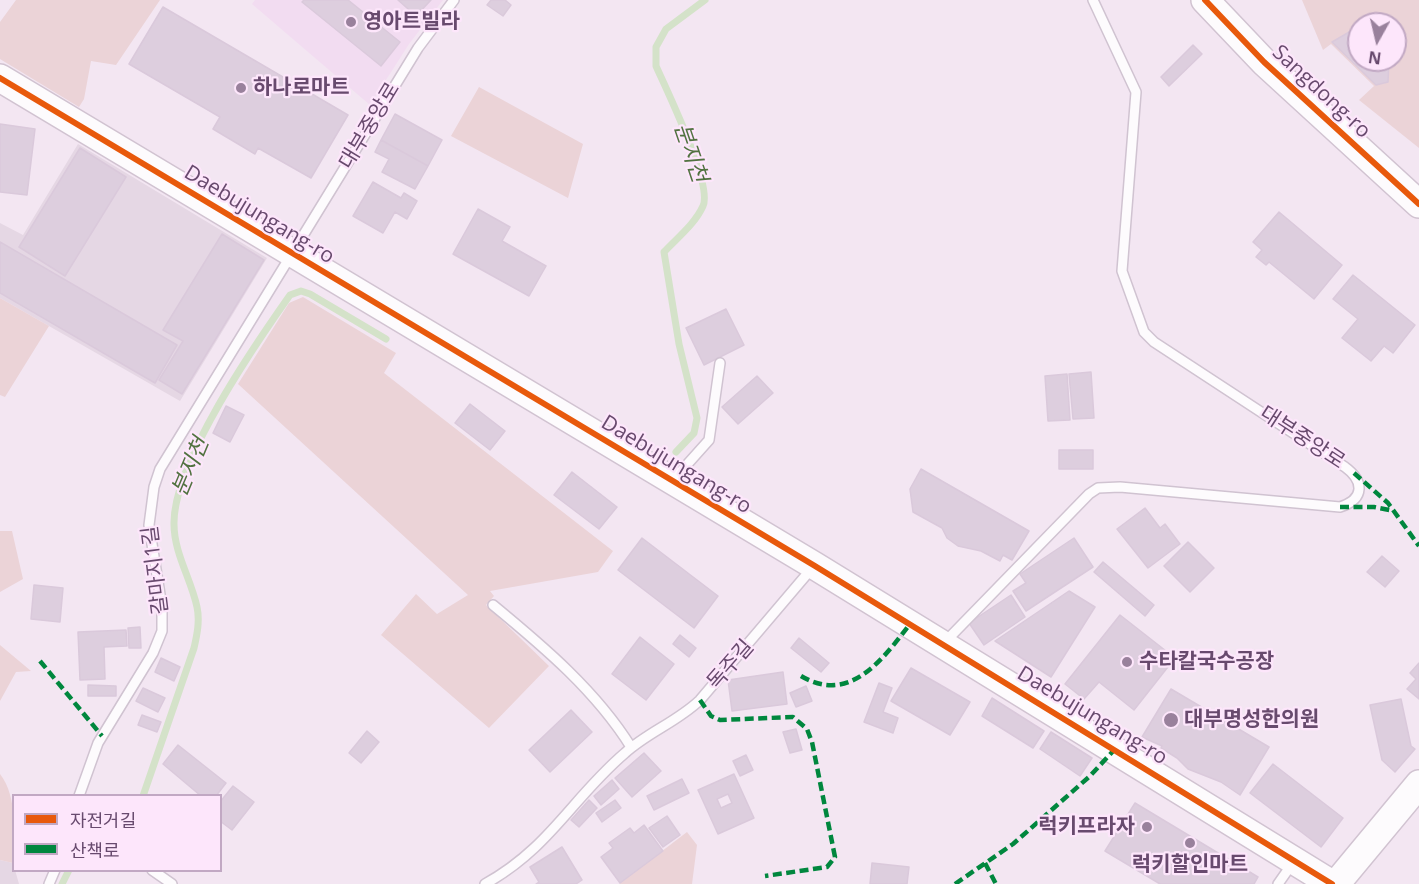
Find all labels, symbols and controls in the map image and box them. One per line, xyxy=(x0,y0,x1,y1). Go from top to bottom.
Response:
place label: 영아트빌라 xyxy=(363,9,460,35)
north arrow xyxy=(1347,12,1407,72)
marker: 영아트빌라 xyxy=(344,15,358,29)
street label: Sangdong-ro xyxy=(1267,40,1375,144)
text: N xyxy=(1367,46,1383,70)
place label: 하나로마트 xyxy=(253,75,350,101)
street label: 대부중앙로 xyxy=(334,78,406,174)
marker: 하나로마트 xyxy=(234,81,248,95)
water label: 분지천 xyxy=(668,120,712,186)
street label: Daebujungang-ro xyxy=(179,160,339,270)
street label: 대부중앙로 xyxy=(1255,401,1349,475)
street label: Daebujungang-ro xyxy=(596,410,756,520)
water label: 분지천 xyxy=(167,434,215,500)
street label: 갈마지1길 xyxy=(138,524,174,616)
street label: 독주길 xyxy=(702,635,760,695)
place label: 수타칼국수공장 xyxy=(1139,649,1274,675)
marker: 수타칼국수공장 xyxy=(1120,655,1134,669)
street label: Daebujungang-ro xyxy=(1012,661,1172,771)
place label: 대부명성한의원 xyxy=(1184,707,1319,733)
marker: 대부명성한의원 xyxy=(1162,711,1180,729)
legend xyxy=(12,794,222,872)
text: 자전거길 xyxy=(70,808,136,832)
place label: 럭키프라자 xyxy=(1038,814,1135,840)
marker: 럭키프라자 xyxy=(1140,820,1154,834)
marker: 럭키할인마트 xyxy=(1183,836,1197,850)
text: 산책로 xyxy=(70,838,120,862)
place label: 럭키할인마트 xyxy=(1132,852,1248,878)

